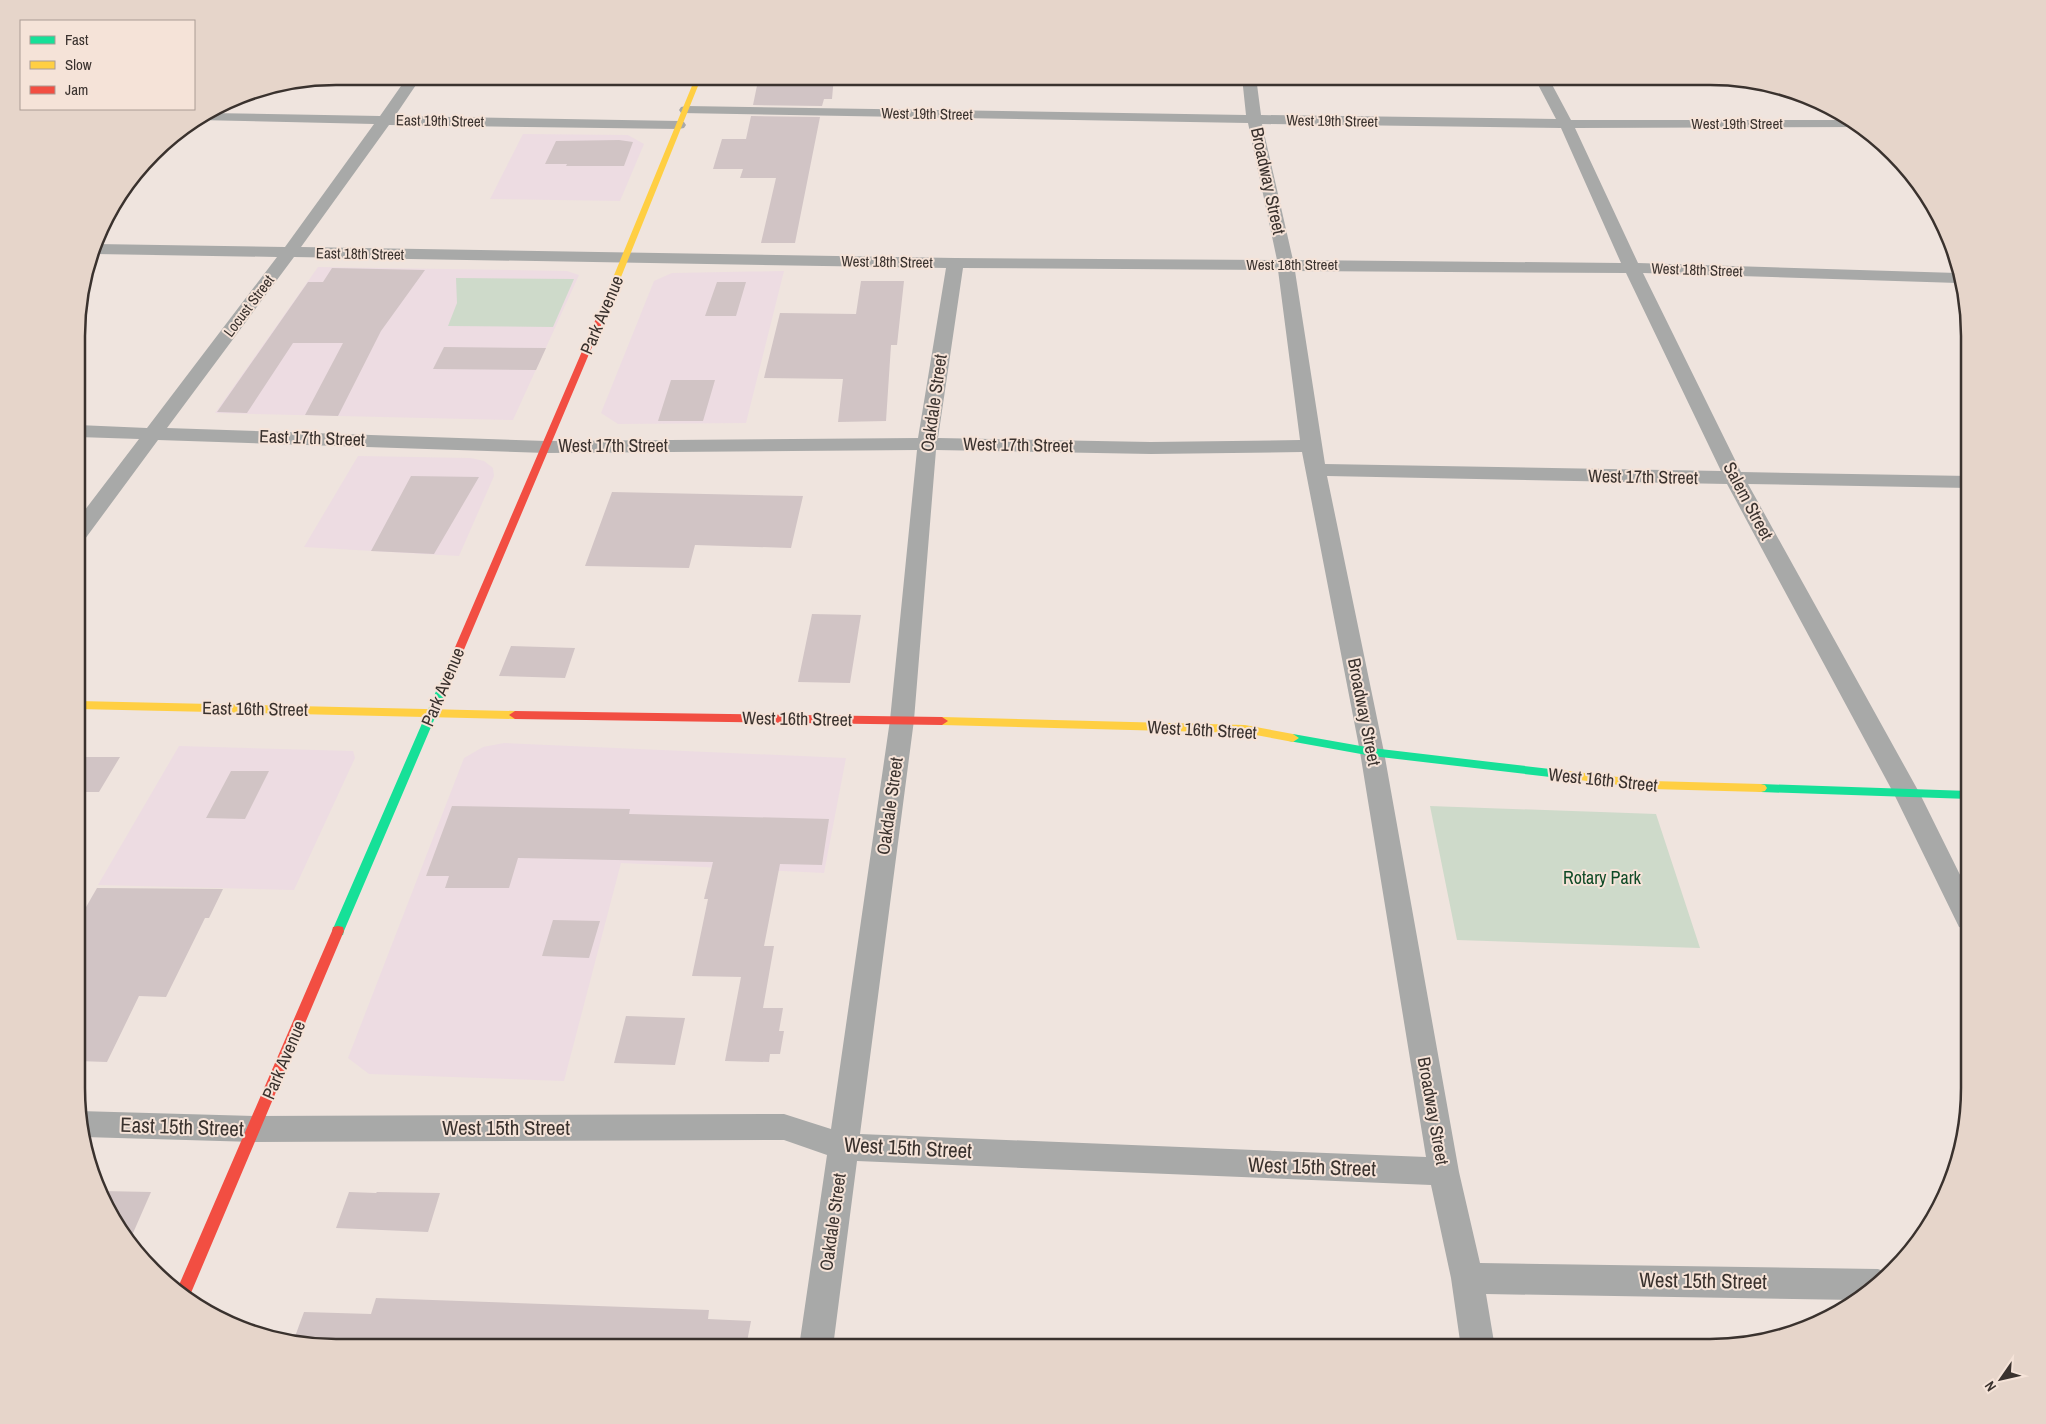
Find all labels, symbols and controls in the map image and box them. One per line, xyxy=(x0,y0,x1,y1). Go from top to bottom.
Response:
legend xyxy=(20,20,195,110)
text: Fast xyxy=(65,29,89,50)
text: Slow xyxy=(65,54,92,75)
text: Jam xyxy=(65,79,88,100)
street label: West 19th Street xyxy=(881,102,973,125)
street label: East 19th Street xyxy=(396,109,485,132)
street label: West 19th Street xyxy=(1286,109,1378,132)
street label: West 19th Street xyxy=(1691,113,1783,134)
street label: Broadway Street xyxy=(1245,125,1292,237)
street label: East 18th Street xyxy=(316,242,405,265)
street label: West 18th Street xyxy=(841,250,933,273)
street label: West 18th Street xyxy=(1246,254,1338,275)
street label: West 18th Street xyxy=(1651,257,1744,282)
street label: Locust Street xyxy=(218,270,279,341)
street label: Park Avenue xyxy=(574,272,629,358)
street label: Oakdale Street xyxy=(914,352,953,453)
street label: East 17th Street xyxy=(259,423,365,452)
street label: West 17th Street xyxy=(963,431,1073,458)
street label: West 17th Street xyxy=(558,433,668,458)
street label: Salem Street xyxy=(1717,457,1780,544)
street label: West 17th Street xyxy=(1588,463,1698,490)
street label: Park Avenue xyxy=(415,644,470,730)
street label: Broadway Street xyxy=(1342,656,1387,768)
street label: East 16th Street xyxy=(202,695,308,722)
street label: West 16th Street xyxy=(742,705,852,732)
street label: West 16th Street xyxy=(1147,714,1257,745)
street label: Oakdale Street xyxy=(870,755,909,856)
street label: West 16th Street xyxy=(1547,761,1659,798)
park label: Rotary Park xyxy=(1563,865,1642,890)
street label: Park Avenue xyxy=(256,1017,311,1103)
street label: Broadway Street xyxy=(1412,1055,1455,1167)
street label: East 15th Street xyxy=(120,1110,244,1143)
street label: West 15th Street xyxy=(442,1113,570,1142)
street label: West 15th Street xyxy=(843,1130,973,1165)
street label: West 15th Street xyxy=(1248,1150,1377,1183)
street label: Oakdale Street xyxy=(813,1171,852,1272)
street label: West 15th Street xyxy=(1639,1265,1767,1296)
north arrow xyxy=(1976,1354,2026,1404)
text: N xyxy=(1980,1378,2000,1395)

